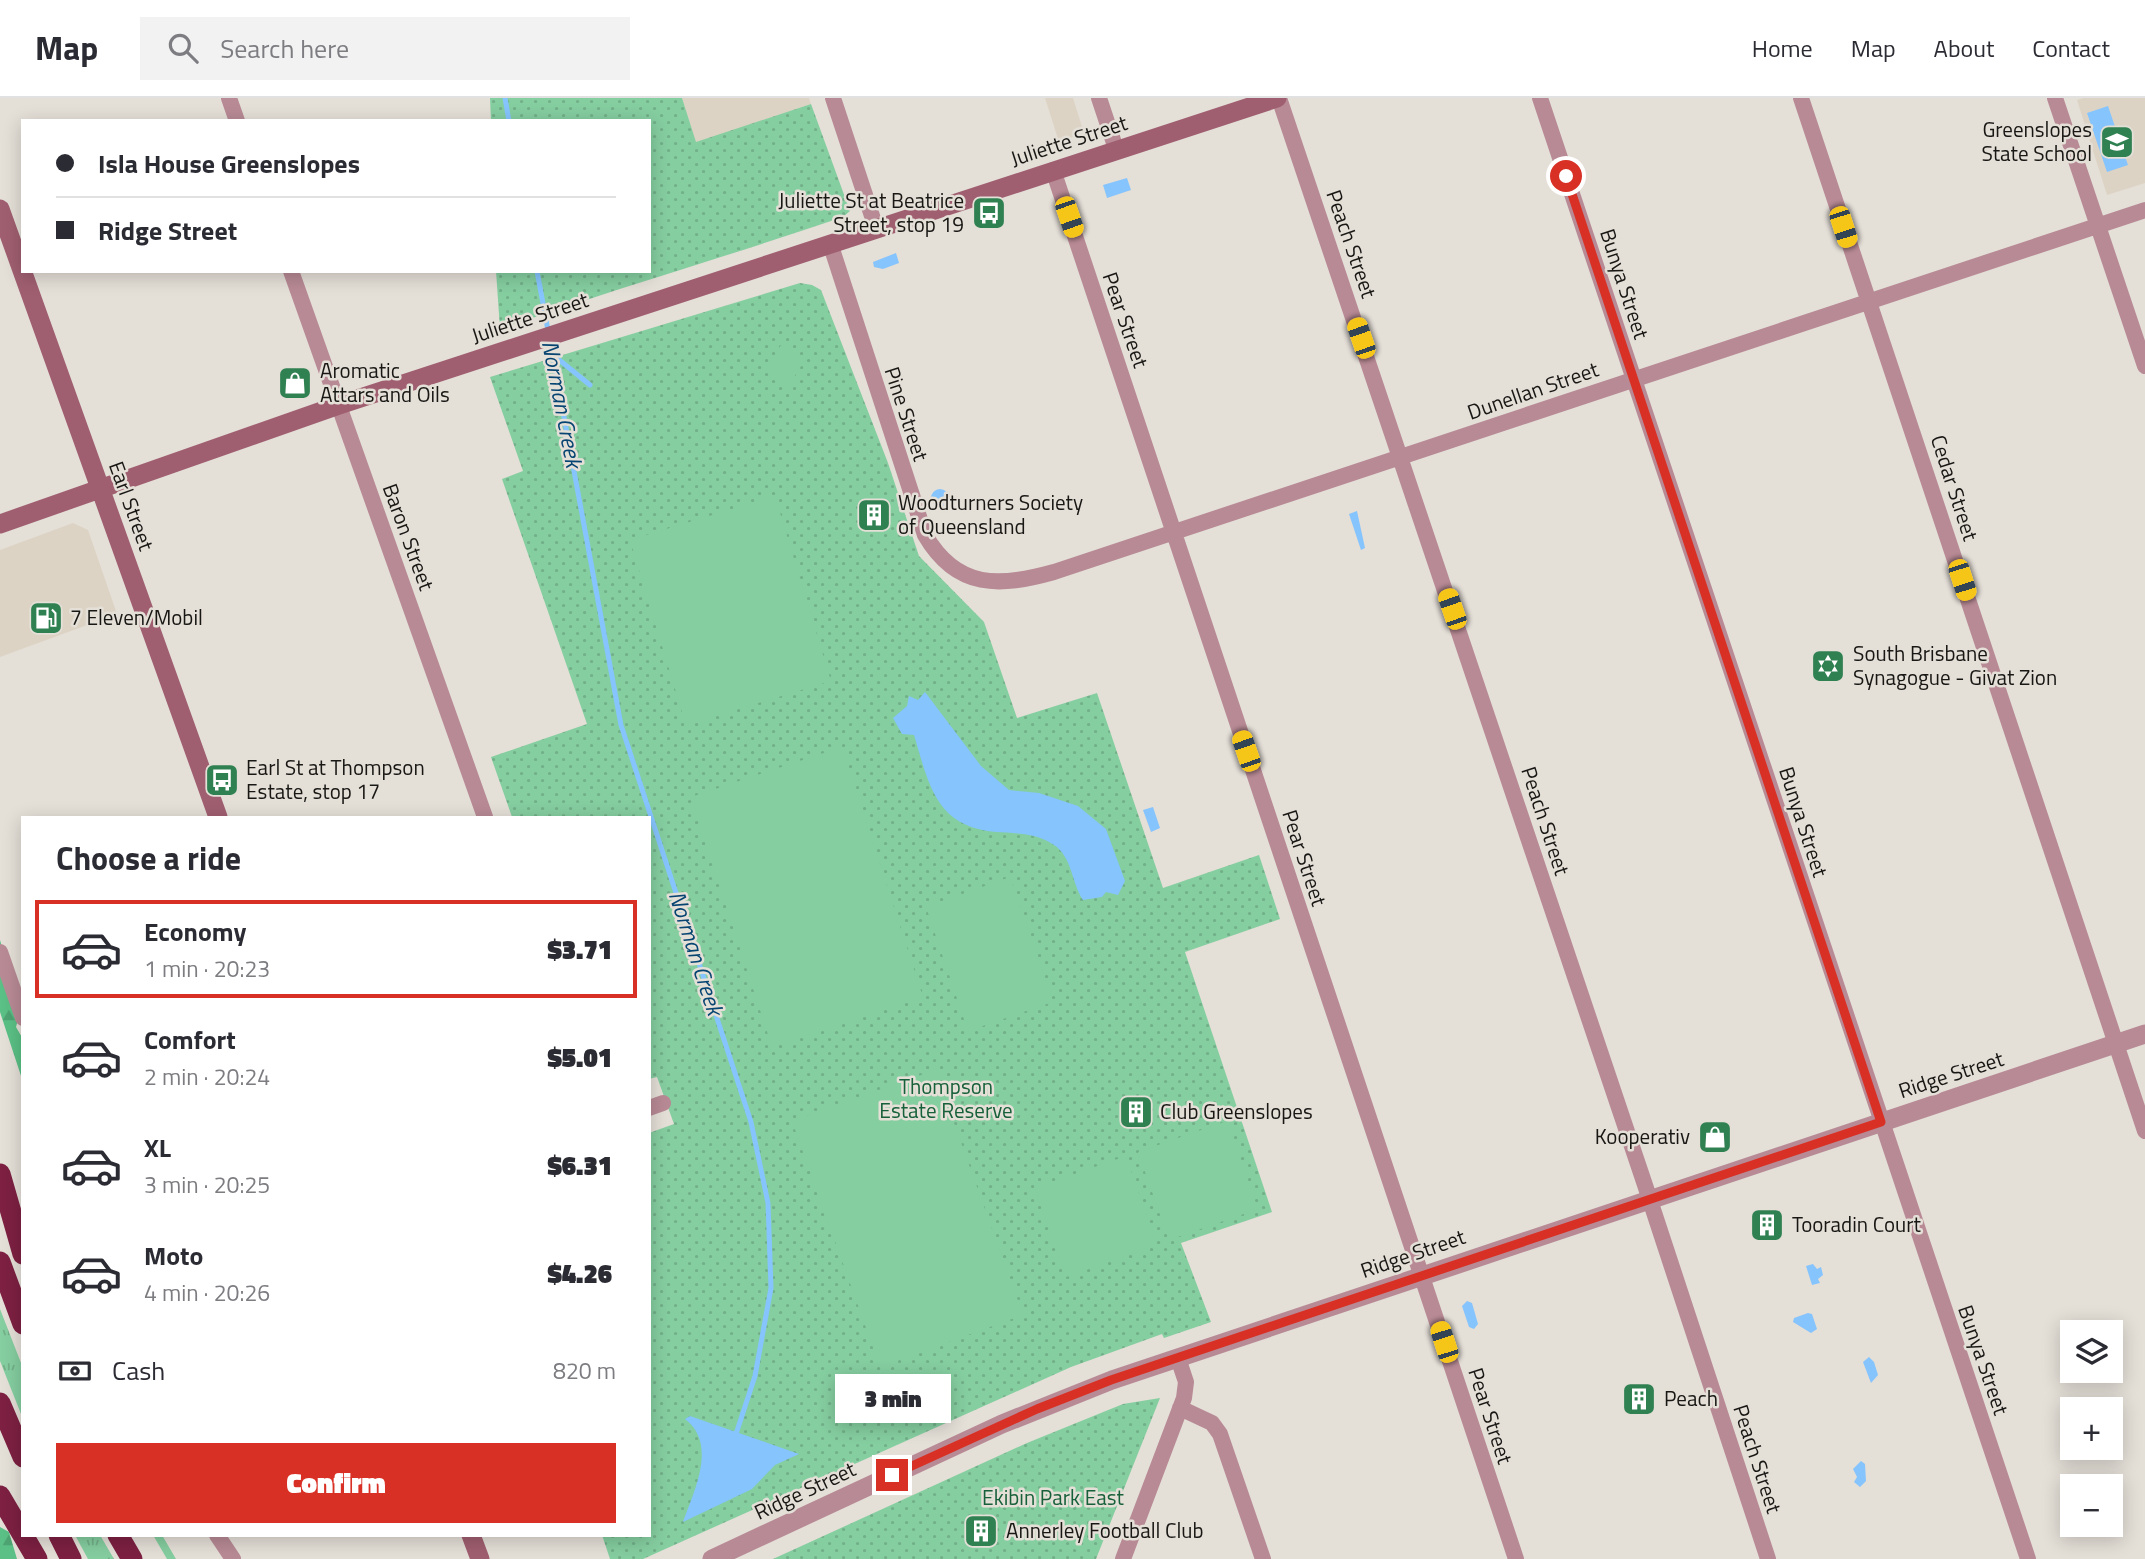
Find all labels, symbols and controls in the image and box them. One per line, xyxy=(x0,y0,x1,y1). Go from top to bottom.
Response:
search box xyxy=(140,17,630,80)
text: Map xyxy=(35,23,98,73)
icon: search xyxy=(164,29,202,67)
text: Search here xyxy=(220,29,349,68)
text: Home xyxy=(1752,30,1813,66)
text: Map xyxy=(1851,30,1896,66)
text: About xyxy=(1934,30,1994,66)
text: Contact xyxy=(2032,30,2110,66)
street label: Juliette Street xyxy=(1006,106,1132,174)
place label: Greenslopes State School xyxy=(1981,113,2092,169)
school or university icon: Greenslopes State School xyxy=(2098,123,2136,161)
text: Isla House Greenslopes xyxy=(98,144,360,183)
route start xyxy=(1550,160,1582,192)
place label: Juliette St at Beatrice Street, stop 19 xyxy=(778,184,964,240)
street label: Peach Street xyxy=(1318,185,1386,303)
bus stop icon: Juliette St at Beatrice Street, stop 19 xyxy=(970,194,1008,232)
car xyxy=(1053,194,1086,240)
car xyxy=(1827,204,1860,250)
text: Ridge Street xyxy=(98,211,237,250)
street label: Bunya Street xyxy=(1592,224,1658,344)
street label: Pear Street xyxy=(1095,267,1157,373)
street label: Juliette Street xyxy=(467,283,593,351)
car xyxy=(1345,315,1378,361)
water label: Norman Creek xyxy=(533,337,592,473)
street label: Dunellan Street xyxy=(1463,352,1603,427)
place label: Aromatic Attars and Oils xyxy=(320,354,450,410)
street label: Pine Street xyxy=(877,362,937,466)
shop icon: Aromatic Attars and Oils xyxy=(276,364,314,402)
street label: Cedar Street xyxy=(1923,431,1987,545)
street label: Earl Street xyxy=(101,456,163,555)
street label: Baron Street xyxy=(375,479,443,595)
place label: Woodturners Society of Queensland xyxy=(898,486,1083,542)
building icon: Woodturners Society of Queensland xyxy=(855,496,893,534)
car xyxy=(1946,557,1979,603)
car xyxy=(1436,586,1469,632)
fuel station icon: 7 Eleven/Mobil xyxy=(27,599,65,637)
place label: 7 Eleven/Mobil xyxy=(70,601,203,633)
place label: South Brisbane Synagogue - Givat Zion xyxy=(1853,637,2057,693)
synagogue icon: South Brisbane Synagogue - Givat Zion xyxy=(1809,647,1847,685)
car xyxy=(1230,728,1263,774)
place label: Earl St at Thompson Estate, stop 17 xyxy=(246,751,425,807)
bus stop icon: Earl St at Thompson Estate, stop 17 xyxy=(203,761,241,799)
street label: Peach Street xyxy=(1513,762,1579,880)
street label: Bunya Street xyxy=(1771,762,1837,882)
street label: Pear Street xyxy=(1274,805,1336,911)
text: Choose a ride xyxy=(56,834,241,882)
water label: Norman Creek xyxy=(660,886,734,1022)
text: Economy xyxy=(144,912,246,951)
icon: car xyxy=(60,918,123,981)
text: $3.71 xyxy=(547,930,612,969)
text: 1 min · 20:23 xyxy=(144,951,270,986)
text: Comfort xyxy=(144,1020,236,1059)
icon: car xyxy=(60,1026,123,1089)
text: $5.01 xyxy=(547,1038,612,1077)
street label: Ridge Street xyxy=(1894,1042,2008,1106)
text: 2 min · 20:24 xyxy=(144,1059,270,1094)
park label: Thompson Estate Reserve xyxy=(879,1070,1013,1126)
building icon: Club Greenslopes xyxy=(1117,1093,1155,1131)
place label: Club Greenslopes xyxy=(1160,1095,1313,1127)
shop icon: Kooperativ xyxy=(1696,1118,1734,1156)
place label: Kooperativ xyxy=(1595,1120,1690,1152)
text: XL xyxy=(144,1128,171,1167)
icon: car xyxy=(60,1134,123,1197)
text: $6.31 xyxy=(547,1146,612,1185)
text: 3 min · 20:25 xyxy=(144,1167,270,1202)
building icon: Tooradin Court xyxy=(1748,1206,1786,1244)
place label: Tooradin Court xyxy=(1792,1208,1921,1240)
street label: Ridge Street xyxy=(1356,1220,1470,1286)
text: Moto xyxy=(144,1236,203,1275)
icon: car xyxy=(60,1242,123,1305)
text: $4.26 xyxy=(547,1254,612,1293)
text: 4 min · 20:26 xyxy=(144,1275,270,1310)
street label: Bunya Street xyxy=(1950,1300,2018,1420)
car xyxy=(1428,1319,1461,1365)
map controls xyxy=(2060,1320,2123,1537)
button: layers xyxy=(2060,1320,2123,1383)
text: Cash xyxy=(112,1351,165,1390)
icon: cash xyxy=(56,1352,94,1390)
text: 820 m xyxy=(553,1353,616,1388)
street label: Pear Street xyxy=(1460,1363,1522,1469)
callout: 3 min xyxy=(834,1374,950,1422)
building icon: Peach xyxy=(1620,1380,1658,1418)
text: 3 min xyxy=(864,1381,922,1416)
place label: Peach xyxy=(1664,1382,1718,1414)
button: + xyxy=(2060,1397,2123,1460)
street label: Peach Street xyxy=(1725,1400,1791,1518)
button: Confirm xyxy=(56,1443,616,1523)
street label: Ridge Street xyxy=(749,1452,861,1528)
route end xyxy=(876,1459,908,1491)
button: − xyxy=(2060,1474,2123,1537)
park label: Ekibin Park East xyxy=(982,1481,1125,1513)
building icon: Annerley Football Club xyxy=(962,1512,1000,1550)
place label: Annerley Football Club xyxy=(1006,1514,1203,1546)

